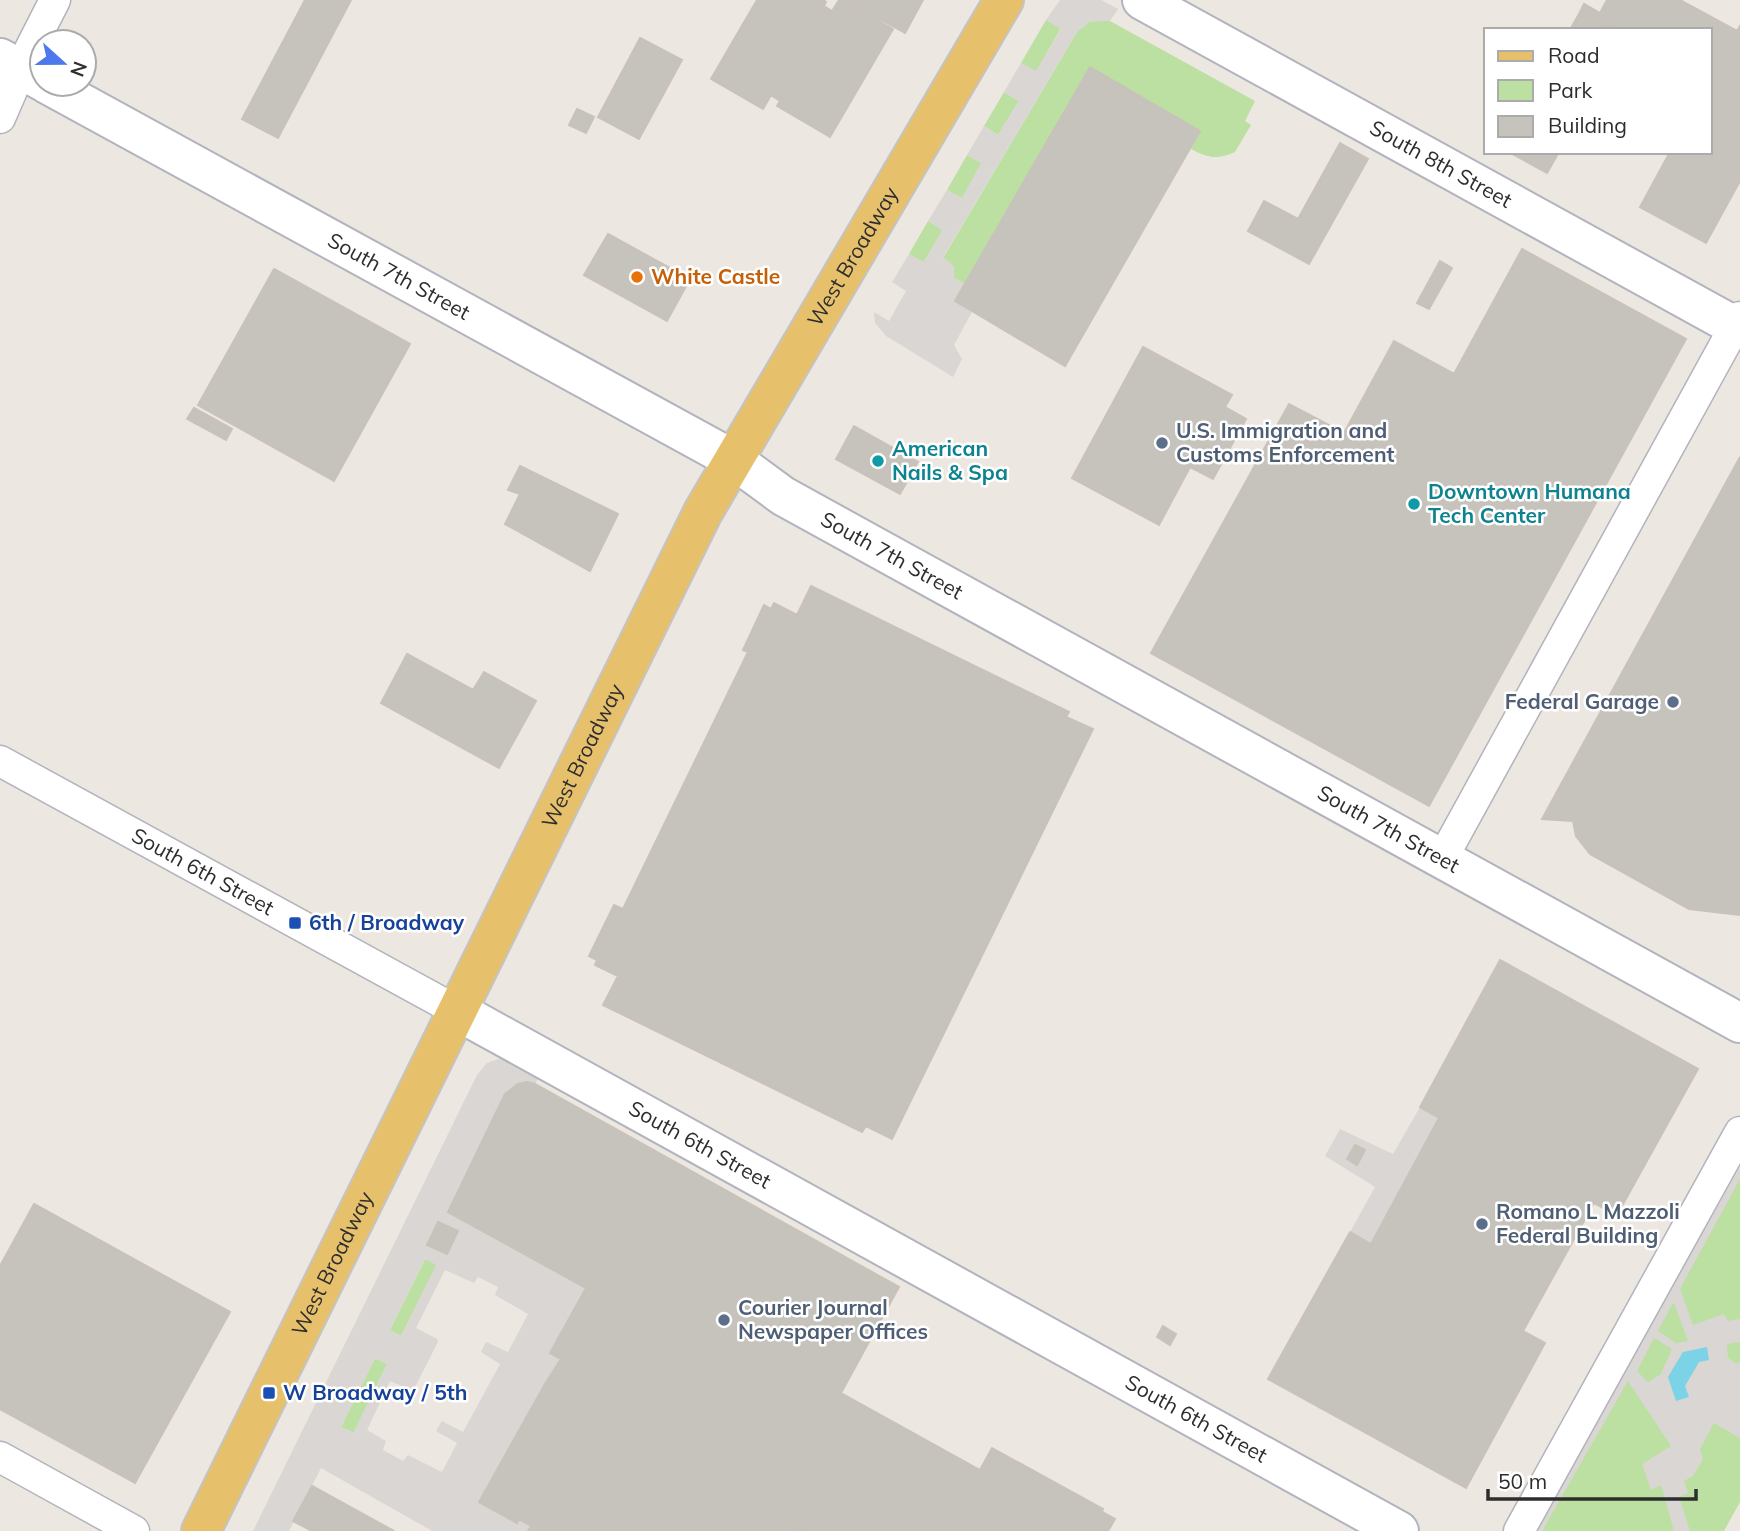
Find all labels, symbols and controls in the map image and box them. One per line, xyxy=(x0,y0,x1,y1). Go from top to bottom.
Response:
north arrow xyxy=(28,28,98,98)
legend xyxy=(1484,28,1712,154)
text: Road xyxy=(1548,42,1599,68)
text: N xyxy=(65,58,93,80)
text: Park xyxy=(1548,77,1592,103)
text: Building xyxy=(1548,112,1627,138)
street label: South 8th Street xyxy=(1366,114,1517,213)
street label: West Broadway xyxy=(801,182,903,331)
street label: South 7th Street xyxy=(324,226,475,325)
place label: White Castle xyxy=(651,263,780,289)
marker: White Castle xyxy=(629,269,645,285)
place label: U.S. Immigration and Customs Enforcement xyxy=(1176,417,1395,467)
place label: American Nails & Spa xyxy=(892,435,1008,485)
marker: U.S. Immigration and Customs Enforcement xyxy=(1154,435,1170,451)
marker: American Nails & Spa xyxy=(870,453,886,469)
place label: Downtown Humana Tech Center xyxy=(1428,478,1631,528)
marker: Downtown Humana Tech Center xyxy=(1406,496,1422,512)
street label: South 7th Street xyxy=(817,505,968,605)
street label: West Broadway xyxy=(535,679,628,832)
place label: Federal Garage xyxy=(1505,688,1659,714)
marker: Federal Garage xyxy=(1665,694,1681,710)
street label: South 7th Street xyxy=(1313,779,1464,878)
street label: South 6th Street xyxy=(127,822,279,920)
place label: 6th / Broadway xyxy=(309,909,465,935)
marker: 6th / Broadway xyxy=(287,915,303,931)
street label: South 6th Street xyxy=(625,1094,776,1194)
street label: West Broadway xyxy=(285,1187,378,1340)
place label: Romano L Mazzoli Federal Building xyxy=(1496,1198,1680,1248)
marker: Romano L Mazzoli Federal Building xyxy=(1474,1216,1490,1232)
place label: Courier Journal Newspaper Offices xyxy=(738,1294,928,1344)
marker: Courier Journal Newspaper Offices xyxy=(716,1312,732,1328)
street label: South 6th Street xyxy=(1121,1368,1272,1468)
place label: W Broadway / 5th xyxy=(283,1379,467,1405)
marker: W Broadway / 5th xyxy=(261,1385,277,1401)
scale bar xyxy=(1488,1458,1696,1502)
text: 50 m xyxy=(1498,1468,1547,1494)

